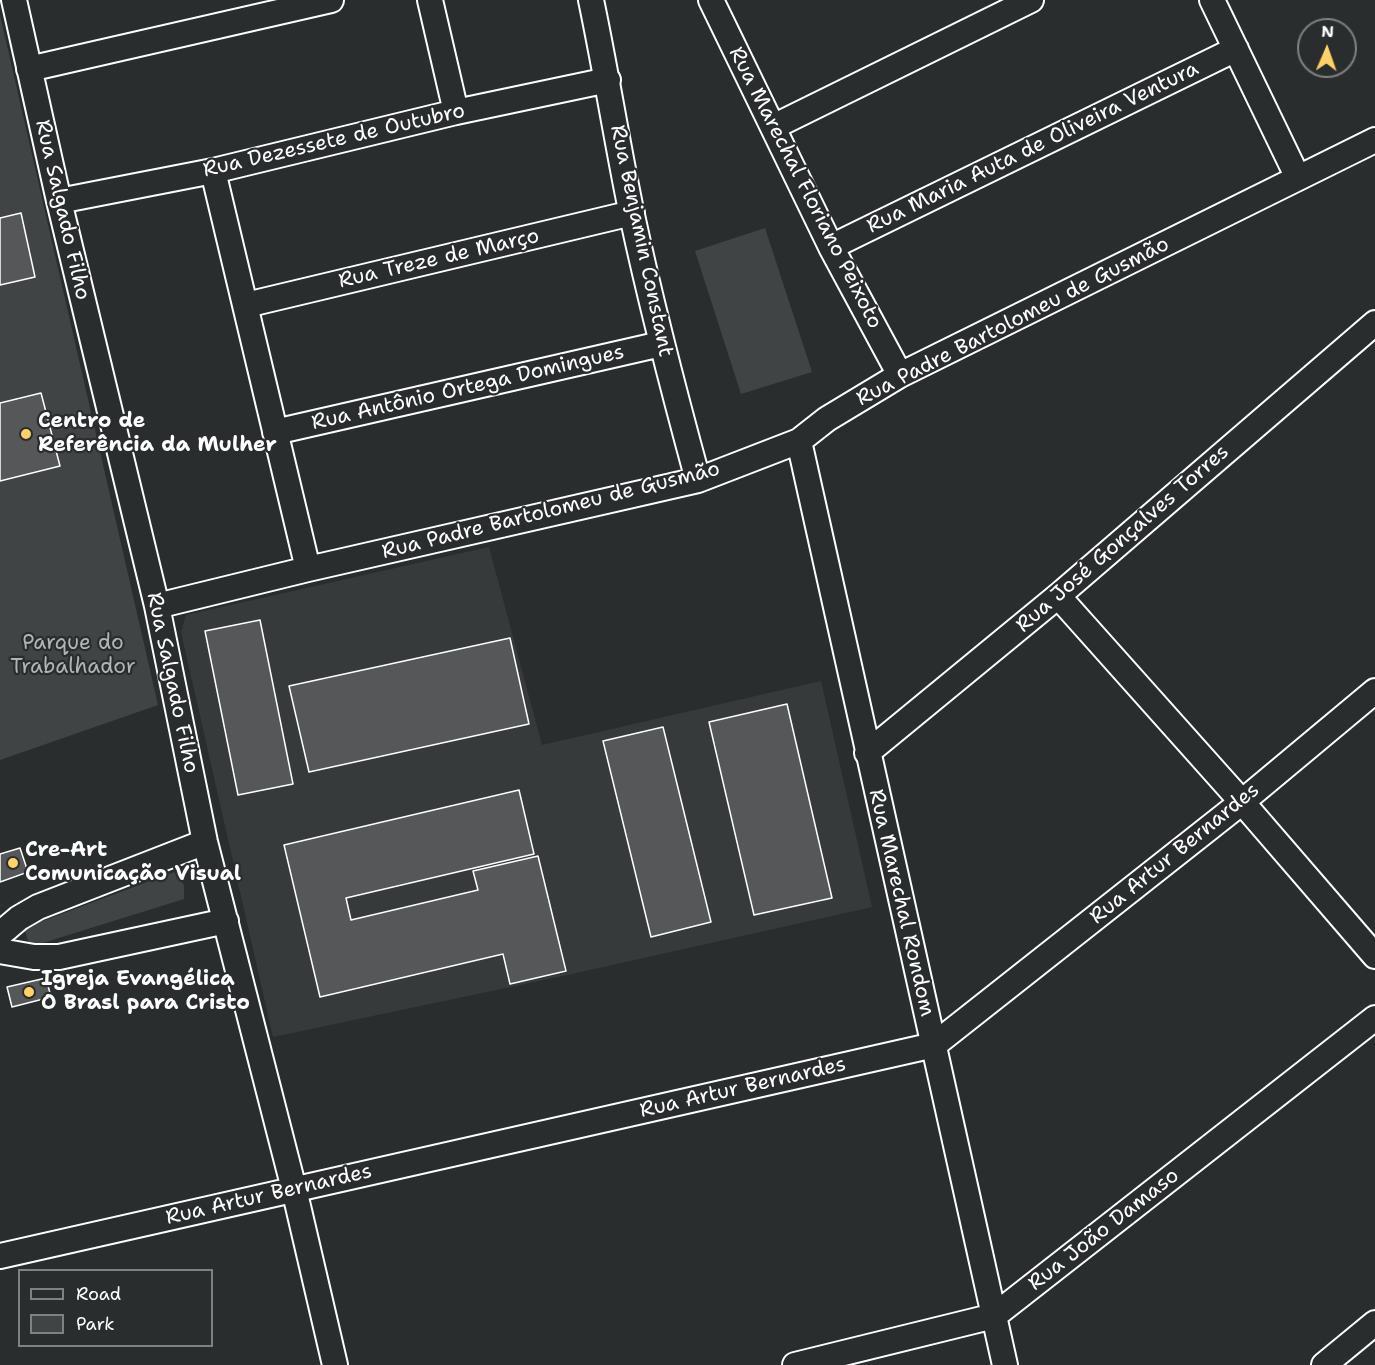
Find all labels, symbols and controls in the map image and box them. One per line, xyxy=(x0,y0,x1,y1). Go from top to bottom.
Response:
north arrow xyxy=(1297,18,1357,78)
text: N xyxy=(1321,21,1334,42)
street label: Rua Marechal Floriano Peixoto xyxy=(723,43,887,333)
street label: Rua Maria Auta de Oliveira Ventura xyxy=(863,57,1203,239)
street label: Rua Dezessete de Outubro xyxy=(201,99,467,183)
street label: Rua Salgado Filho xyxy=(29,117,95,303)
street label: Rua Benjamin Constant xyxy=(604,123,678,359)
street label: Rua Treze de Março xyxy=(336,224,542,294)
street label: Rua Padre Bartolomeu de Gusmão xyxy=(852,232,1174,412)
street label: Rua Antônio Ortega Domingues xyxy=(309,340,627,436)
place label: Centro de Referência da Mulher xyxy=(38,409,277,459)
marker: Centro de Referência da Mulher xyxy=(19,427,33,441)
street label: Rua José Gonçalves Torres xyxy=(1011,440,1235,638)
street label: Rua Padre Bartolomeu de Gusmão xyxy=(379,457,723,565)
street label: Rua Salgado Filho xyxy=(141,590,203,776)
park label: Parque do Trabalhador xyxy=(10,631,136,681)
street label: Rua Artur Bernardes xyxy=(1085,778,1265,930)
street label: Rua Marechal Rondom xyxy=(863,787,939,1019)
place label: Cre-Art Comunicação Visual xyxy=(25,838,241,888)
marker: Cre-Art Comunicação Visual xyxy=(6,856,20,870)
place label: Igreja Evangélica O Brasl para Cristo xyxy=(41,967,250,1017)
marker: Igreja Evangélica O Brasl para Cristo xyxy=(22,985,36,999)
street label: Rua Artur Bernardes xyxy=(637,1052,849,1124)
street label: Rua Artur Bernardes xyxy=(163,1159,375,1231)
street label: Rua João Damaso xyxy=(1024,1163,1184,1297)
legend xyxy=(18,1269,213,1347)
text: Road xyxy=(76,1282,121,1306)
text: Park xyxy=(76,1312,115,1336)

